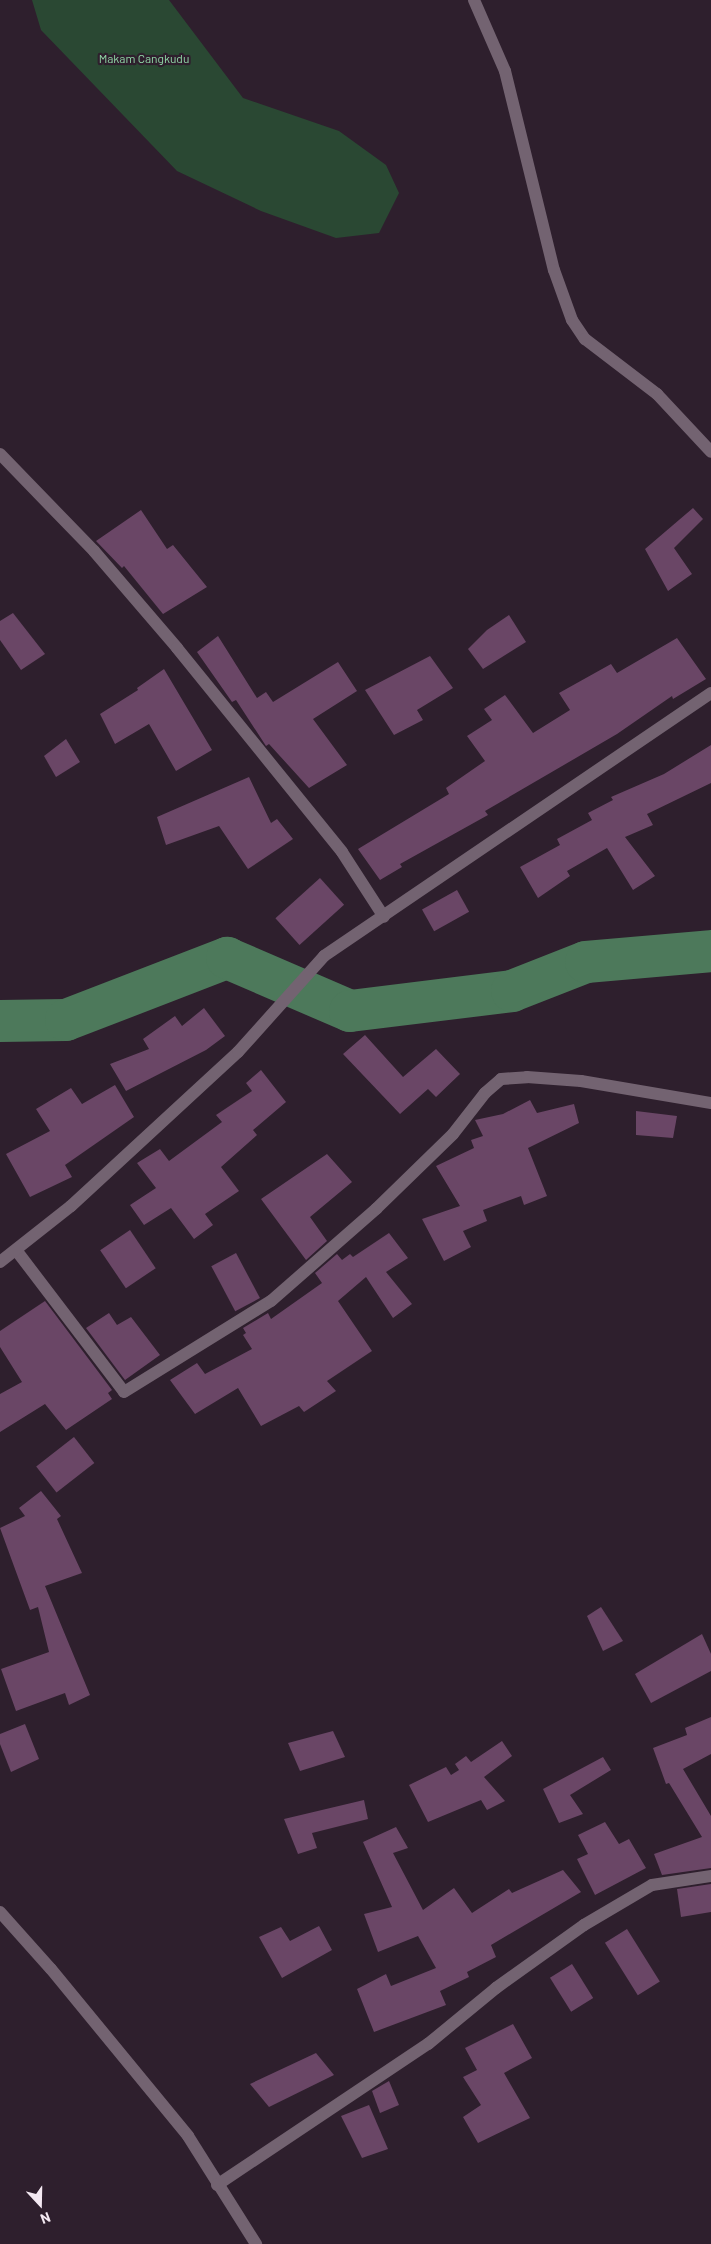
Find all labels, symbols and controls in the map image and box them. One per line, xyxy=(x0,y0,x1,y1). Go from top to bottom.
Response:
park label: Makam Cangkudu xyxy=(99,52,189,66)
north arrow xyxy=(15,2179,65,2229)
text: N xyxy=(38,2209,53,2228)

